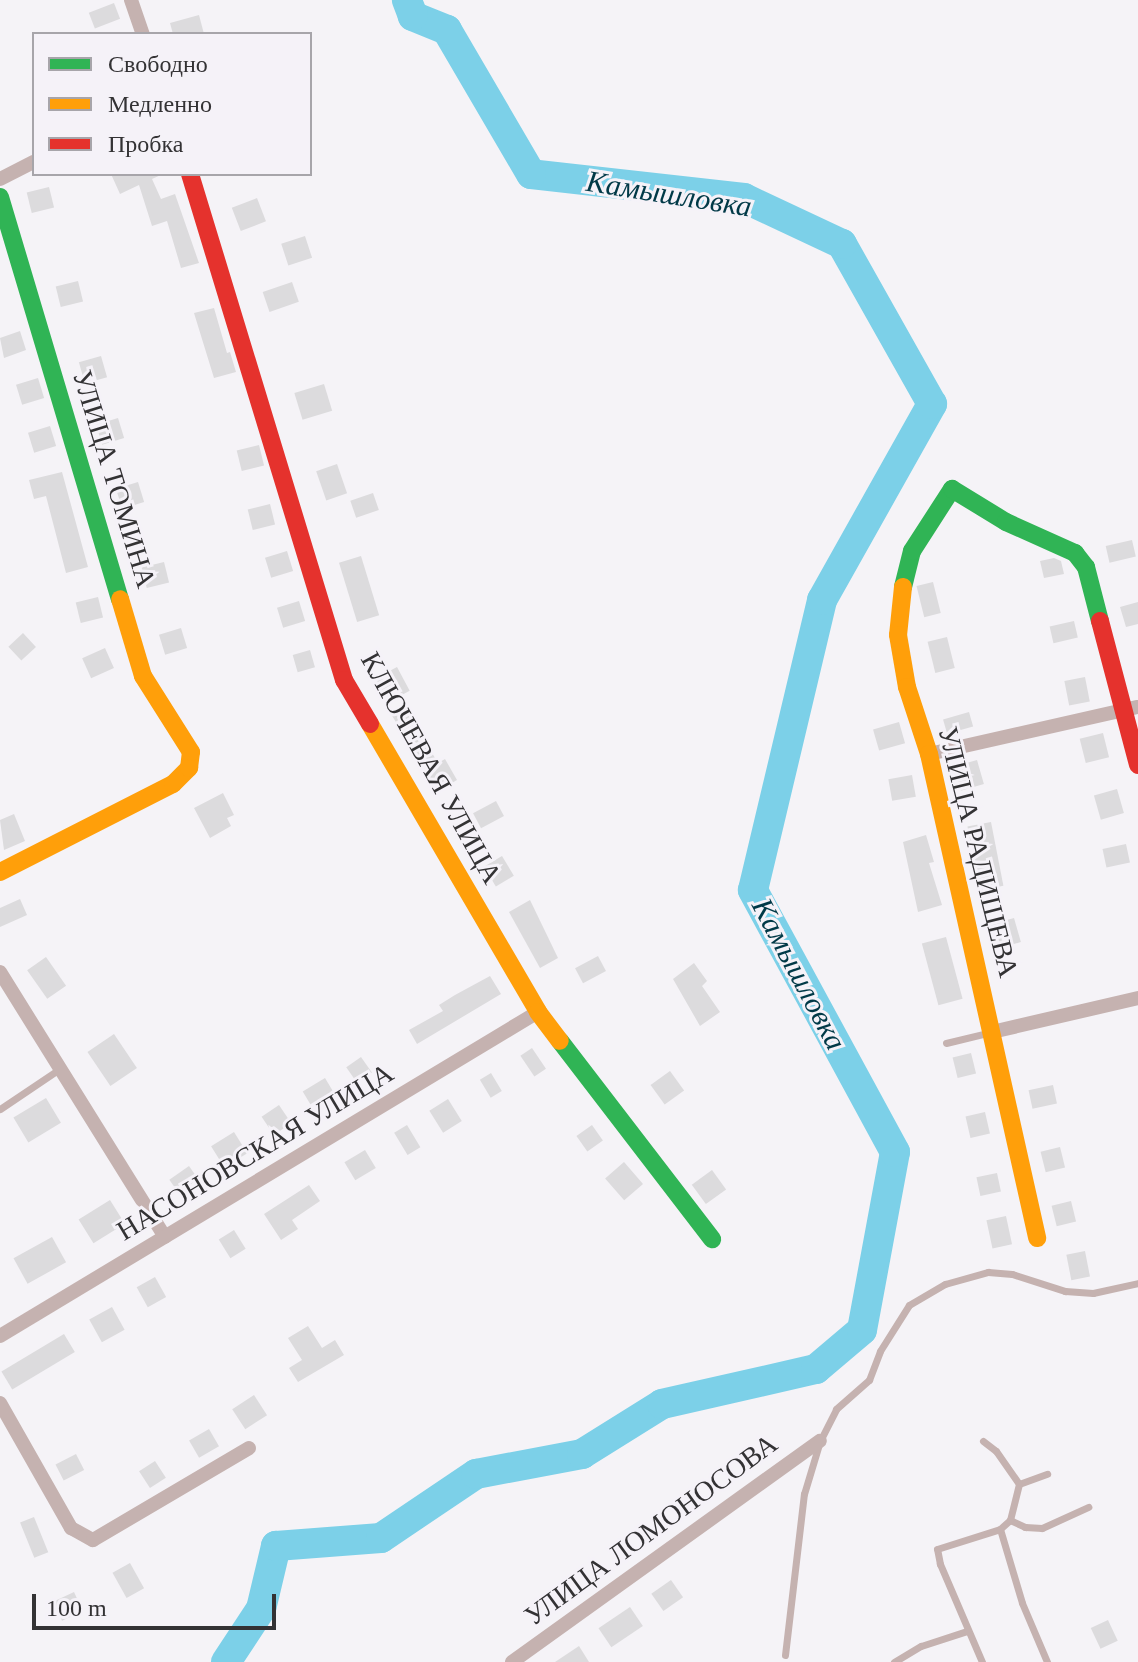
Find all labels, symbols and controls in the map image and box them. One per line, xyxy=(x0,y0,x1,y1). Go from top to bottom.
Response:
legend xyxy=(32,32,312,176)
text: Свободно xyxy=(108,51,208,77)
text: Медленно xyxy=(108,91,212,117)
text: Пробка xyxy=(108,131,184,157)
water label: Камышловка xyxy=(584,163,754,225)
street label: УЛИЦА ТОМИНА xyxy=(65,366,163,592)
street label: КЛЮЧЕВАЯ УЛИЦА xyxy=(353,646,509,890)
street label: УЛИЦА РАДИЩЕВА xyxy=(931,723,1025,981)
water label: Камышловка xyxy=(744,892,854,1056)
street label: НАСОНОВСКАЯ УЛИЦА xyxy=(111,1056,399,1248)
street label: УЛИЦА ЛОМОНОСОВА xyxy=(518,1427,784,1633)
scale bar xyxy=(36,1578,280,1628)
text: 100 m xyxy=(46,1595,107,1621)

